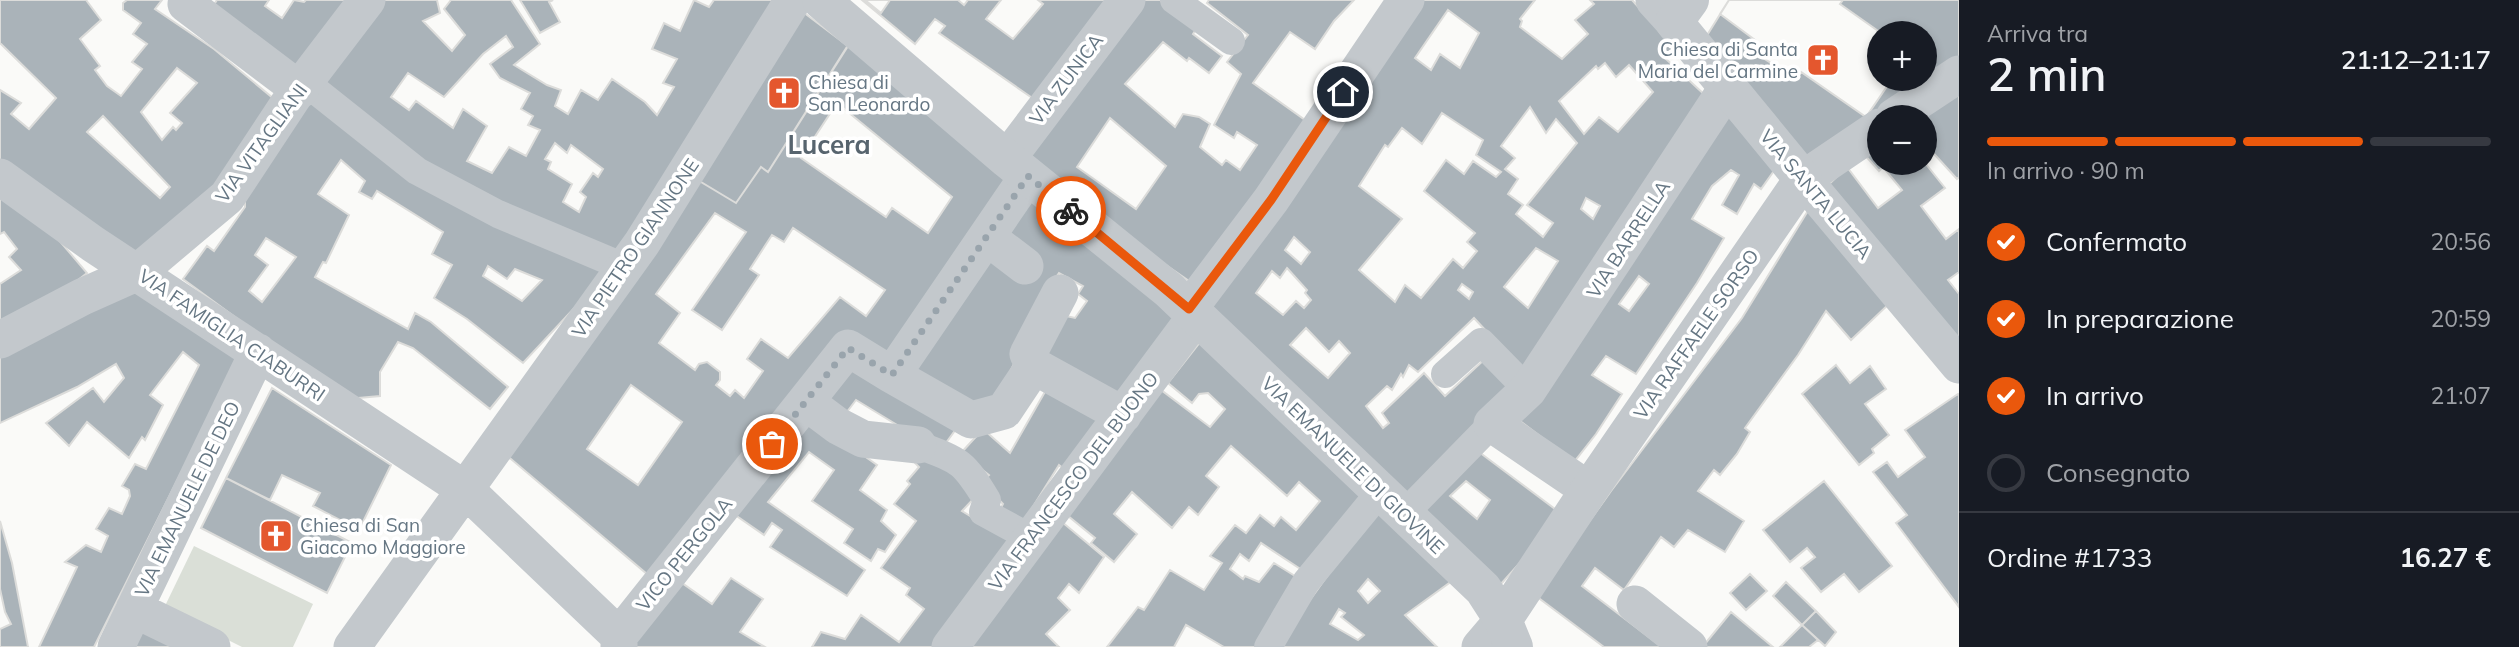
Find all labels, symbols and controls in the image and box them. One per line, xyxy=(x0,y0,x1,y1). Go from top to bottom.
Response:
text: Arriva tra xyxy=(1987,19,2088,48)
map controls xyxy=(1867,21,1937,175)
button: + xyxy=(1867,21,1937,91)
street label: VIA ZUNICA xyxy=(1024,29,1108,129)
place label: Chiesa di Santa Maria del Carmine xyxy=(1638,37,1798,83)
church icon: Chiesa di Santa Maria del Carmine xyxy=(1804,41,1842,79)
text: 21:12–21:17 xyxy=(2341,43,2491,76)
text: 2 min xyxy=(1987,45,2106,103)
pin xyxy=(1313,62,1373,122)
place label: Chiesa di San Leonardo xyxy=(808,70,930,116)
icon: home xyxy=(1324,73,1362,111)
church icon: Chiesa di San Leonardo xyxy=(765,74,803,112)
street label: VIA VITAGLIANI xyxy=(210,79,312,207)
button: − xyxy=(1867,105,1937,175)
street label: VIA SANTA LUCIA xyxy=(1755,124,1877,264)
district label: Lucera xyxy=(787,128,871,161)
street label: VIA PIETRO GIANNONE xyxy=(566,154,704,342)
text: In arrivo · 90 m xyxy=(1987,156,2145,185)
courier xyxy=(1036,176,1106,246)
street label: VIA BARRELLA xyxy=(1581,176,1675,302)
icon: bike xyxy=(1052,192,1090,230)
icon: check xyxy=(1987,223,2025,261)
text: Confermato xyxy=(2046,225,2187,258)
text: 20:56 xyxy=(2431,227,2491,256)
street label: VIA RAFFAELE SORSO xyxy=(1628,244,1764,424)
street label: VIA FAMIGLIA CIABURRI xyxy=(134,264,330,406)
icon: check xyxy=(1987,300,2025,338)
text: In preparazione xyxy=(2046,302,2234,335)
text: 20:59 xyxy=(2431,304,2491,333)
street label: VIA FRANCESCO DEL BUONO xyxy=(983,367,1163,595)
street label: VIA EMANUELE DI GIOVINE xyxy=(1257,371,1449,559)
icon: check xyxy=(1987,377,2025,415)
text: In arrivo xyxy=(2046,379,2144,412)
text: 21:07 xyxy=(2431,381,2491,410)
street label: VIA EMANUELE DE DEO xyxy=(129,397,245,601)
pin xyxy=(742,414,802,474)
icon: bag xyxy=(753,425,791,463)
text: Consegnato xyxy=(2046,456,2190,489)
street label: VICO PERGOLA xyxy=(631,492,737,616)
place label: Chiesa di San Giacomo Maggiore xyxy=(300,513,465,559)
church icon: Chiesa di San Giacomo Maggiore xyxy=(257,517,295,555)
text: Ordine #1733 xyxy=(1987,541,2152,574)
text: 16.27 € xyxy=(2399,541,2491,574)

